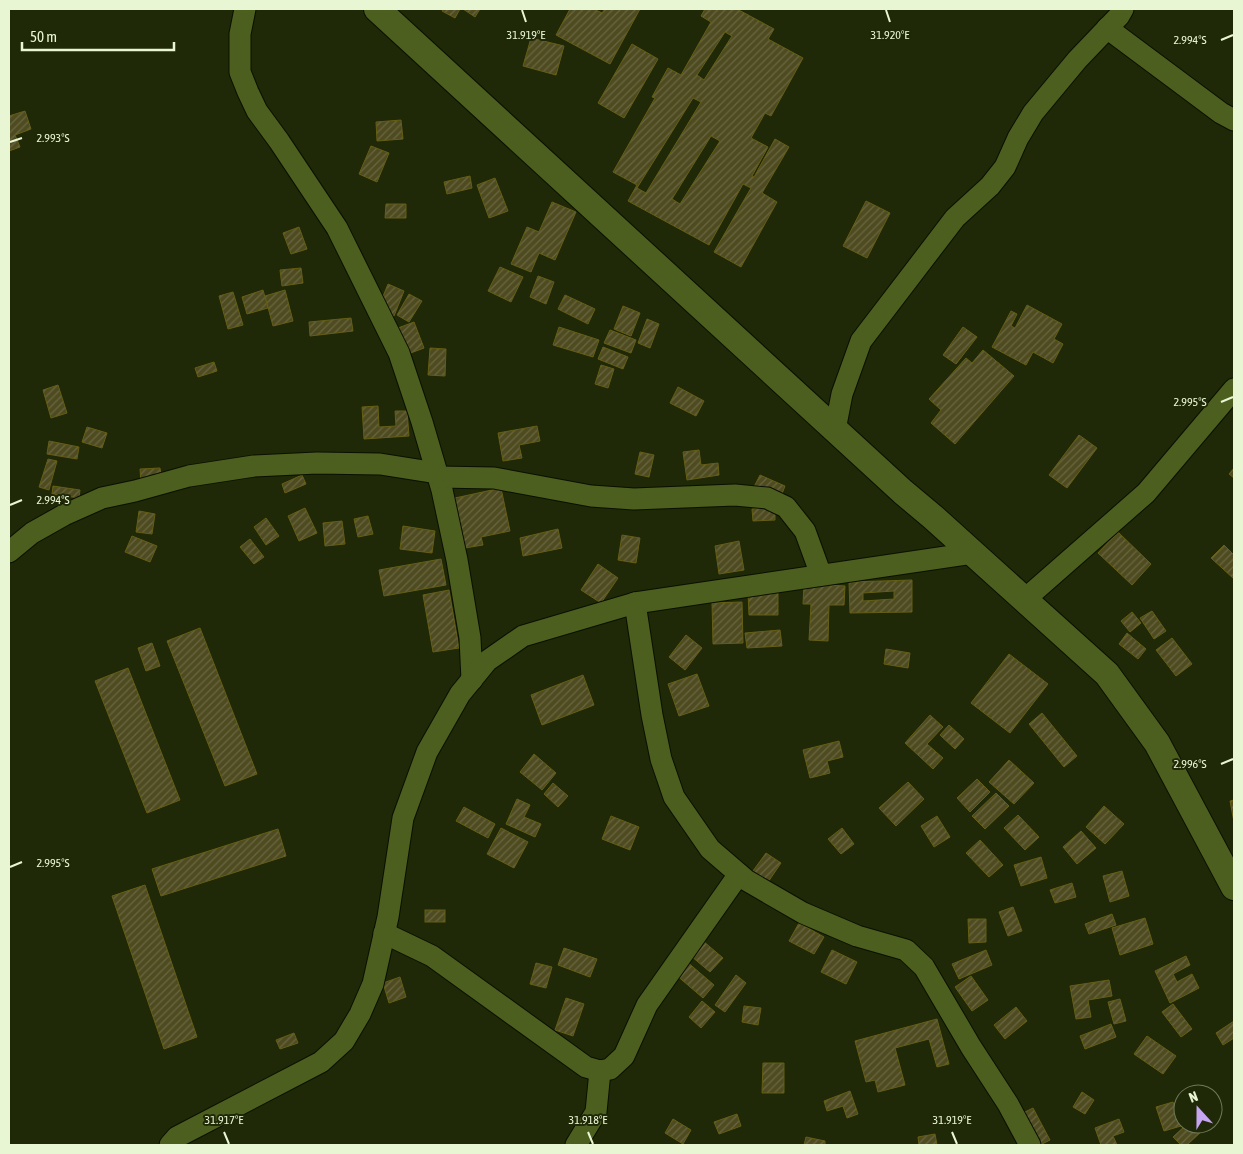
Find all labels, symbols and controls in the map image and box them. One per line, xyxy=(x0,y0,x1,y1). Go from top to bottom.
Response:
scale bar xyxy=(22,20,175,52)
text: 50 m xyxy=(30,28,57,45)
text: 31.919°E xyxy=(507,28,545,42)
text: 31.920°E xyxy=(871,28,909,42)
text: 2.994°S xyxy=(1173,33,1207,47)
text: 2.993°S xyxy=(36,131,70,145)
text: 2.995°S xyxy=(1173,395,1207,409)
text: 2.994°S xyxy=(36,493,70,507)
text: 2.996°S xyxy=(1173,757,1207,771)
text: 2.995°S xyxy=(36,856,70,870)
north arrow xyxy=(1173,1084,1223,1134)
text: N xyxy=(1187,1088,1200,1106)
text: 31.917°E xyxy=(205,1113,243,1127)
text: 31.918°E xyxy=(569,1113,607,1127)
text: 31.919°E xyxy=(933,1113,971,1127)

